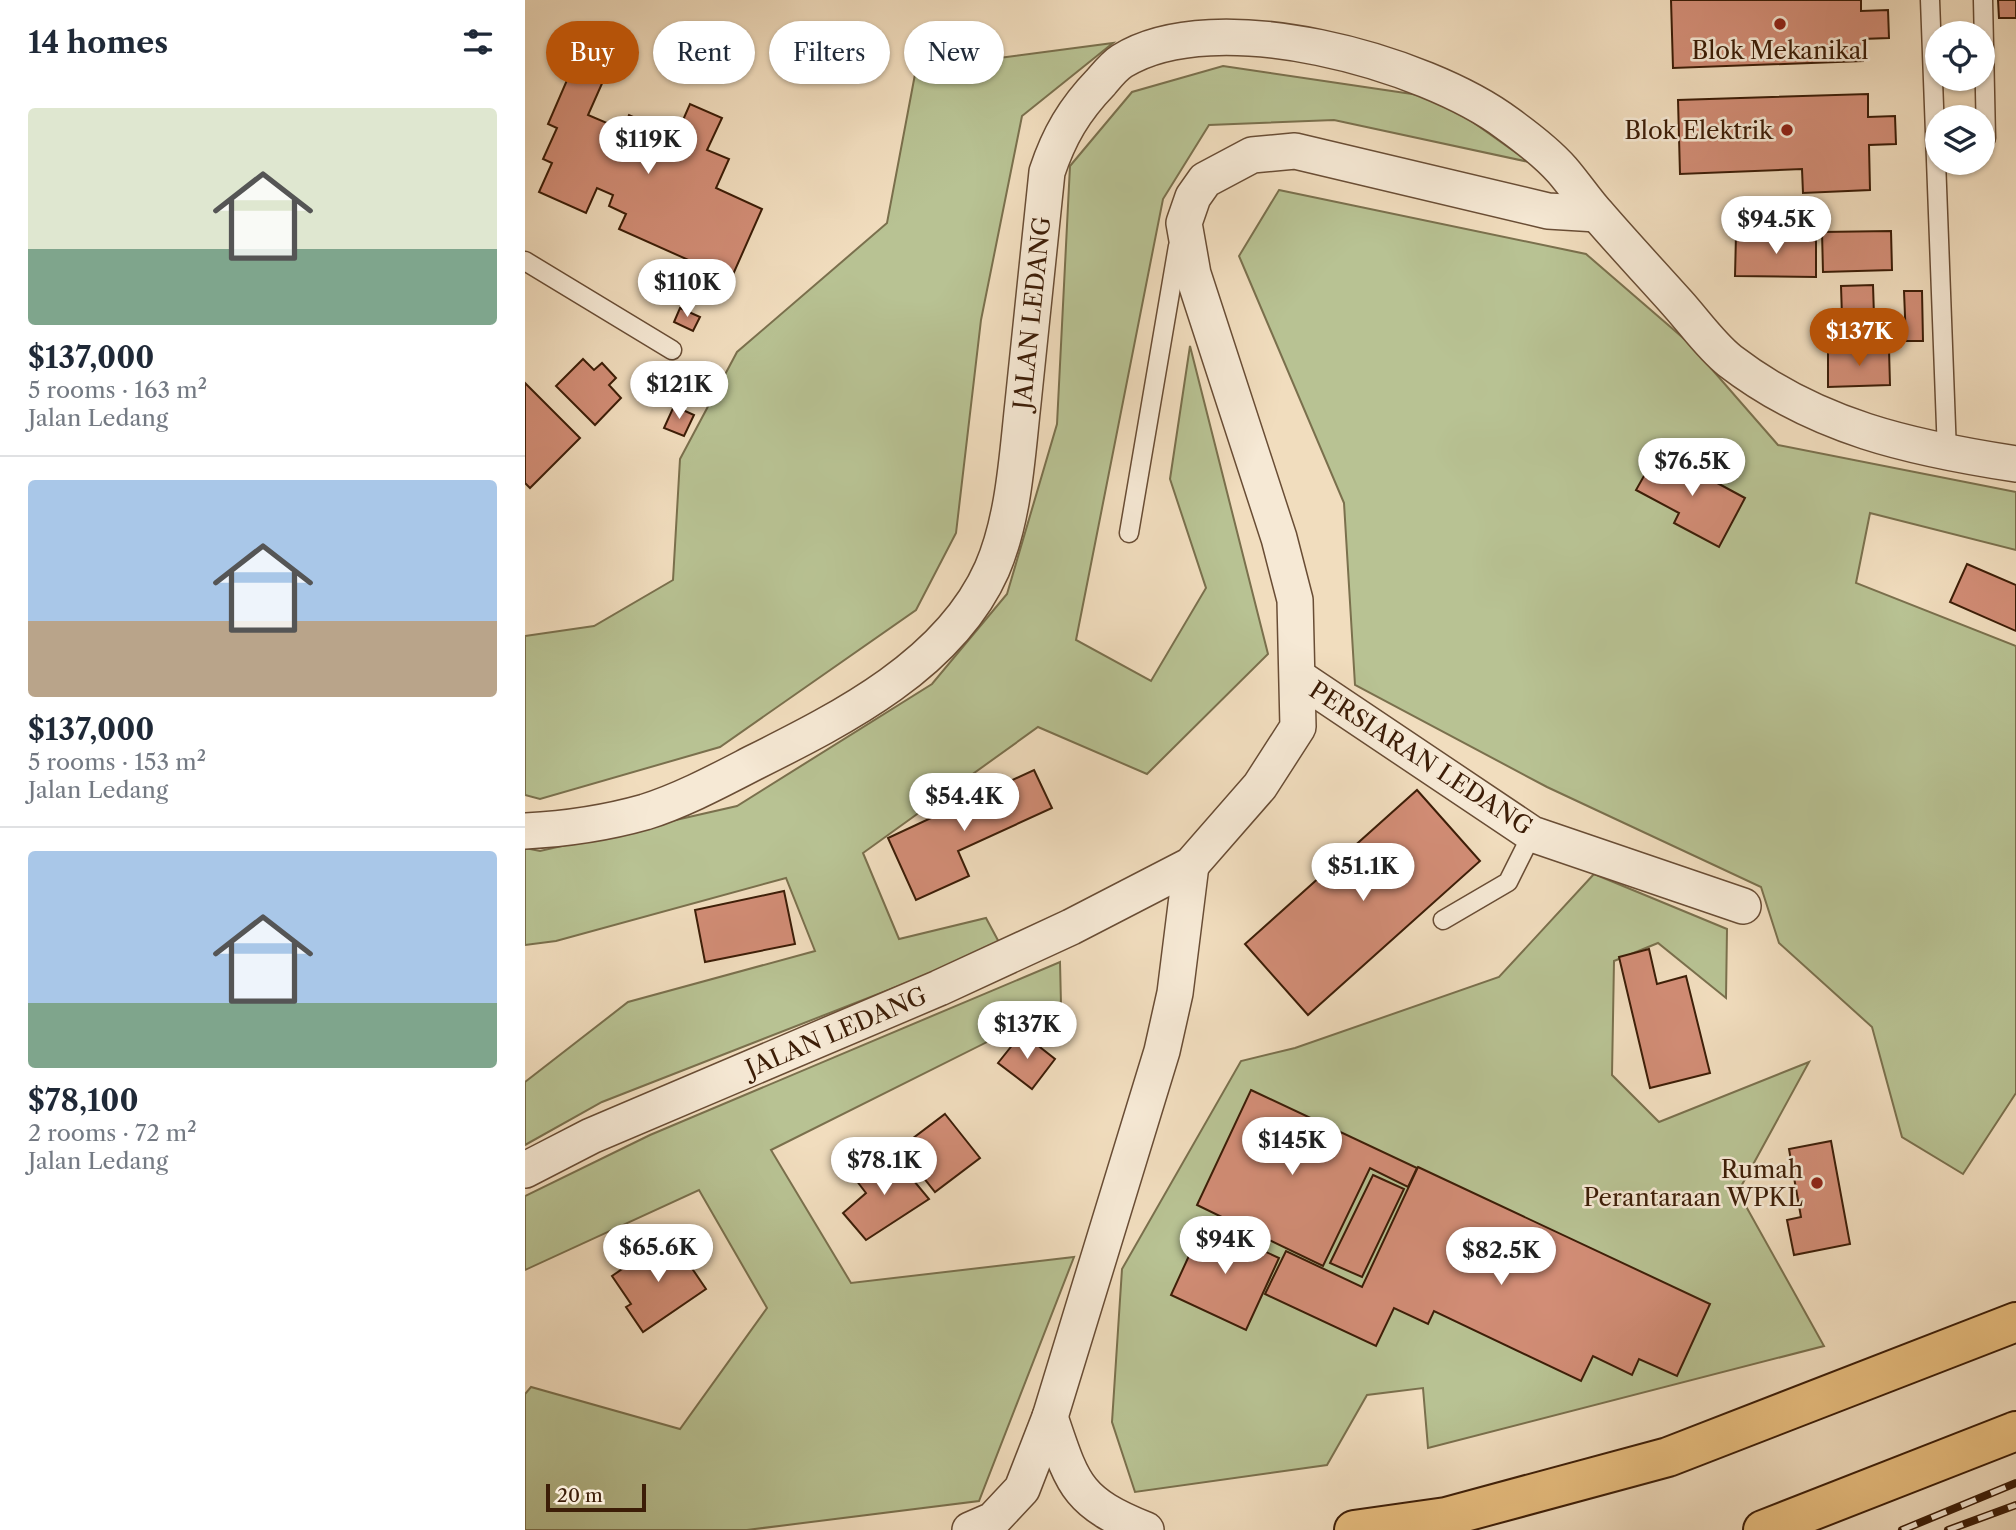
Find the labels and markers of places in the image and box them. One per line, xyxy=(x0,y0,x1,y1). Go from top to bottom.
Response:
marker: Blok Mekanikal xyxy=(1772,16,1788,32)
place label: Blok Mekanikal xyxy=(1692,36,1868,65)
pin: $119K xyxy=(599,116,697,176)
place label: Blok Elektrik xyxy=(1624,116,1774,145)
marker: Blok Elektrik xyxy=(1779,122,1795,138)
pin: $94.5K xyxy=(1719,196,1833,256)
pin: $110K xyxy=(638,260,736,319)
pin: $137K xyxy=(1810,308,1908,368)
pin: $121K xyxy=(630,362,728,421)
pin: $76.5K xyxy=(1635,438,1749,498)
pin: $54.4K xyxy=(907,774,1021,833)
pin: $51.1K xyxy=(1306,844,1420,903)
pin: $137K xyxy=(978,1002,1076,1061)
pin: $145K xyxy=(1243,1118,1341,1177)
pin: $78.1K xyxy=(827,1138,941,1197)
place label: Rumah Perantaraan WPKL xyxy=(1583,1155,1803,1212)
marker: Rumah Perantaraan WPKL xyxy=(1809,1175,1825,1191)
pin: $94K xyxy=(1184,1216,1266,1276)
pin: $65.6K xyxy=(601,1224,715,1284)
pin: $82.5K xyxy=(1444,1228,1558,1287)

